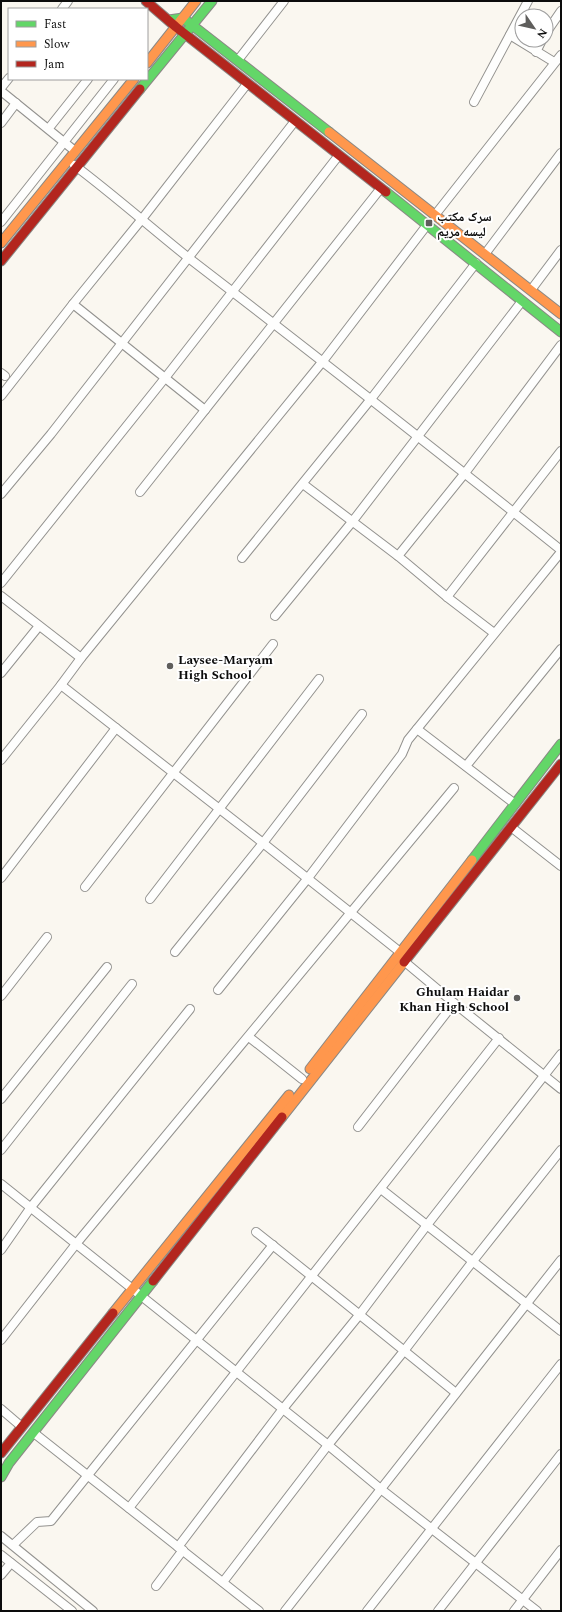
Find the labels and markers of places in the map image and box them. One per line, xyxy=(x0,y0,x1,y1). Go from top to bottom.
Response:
place label: سرک مکتب لیسه مریم xyxy=(437,207,492,242)
marker: سرک مکتب لیسه مریم xyxy=(424,218,434,228)
place label: Laysee-Maryam High School xyxy=(178,650,273,685)
marker: Laysee-Maryam High School xyxy=(165,661,175,671)
place label: Ghulam Haidar Khan High School xyxy=(399,982,509,1017)
marker: Ghulam Haidar Khan High School xyxy=(512,993,522,1003)

